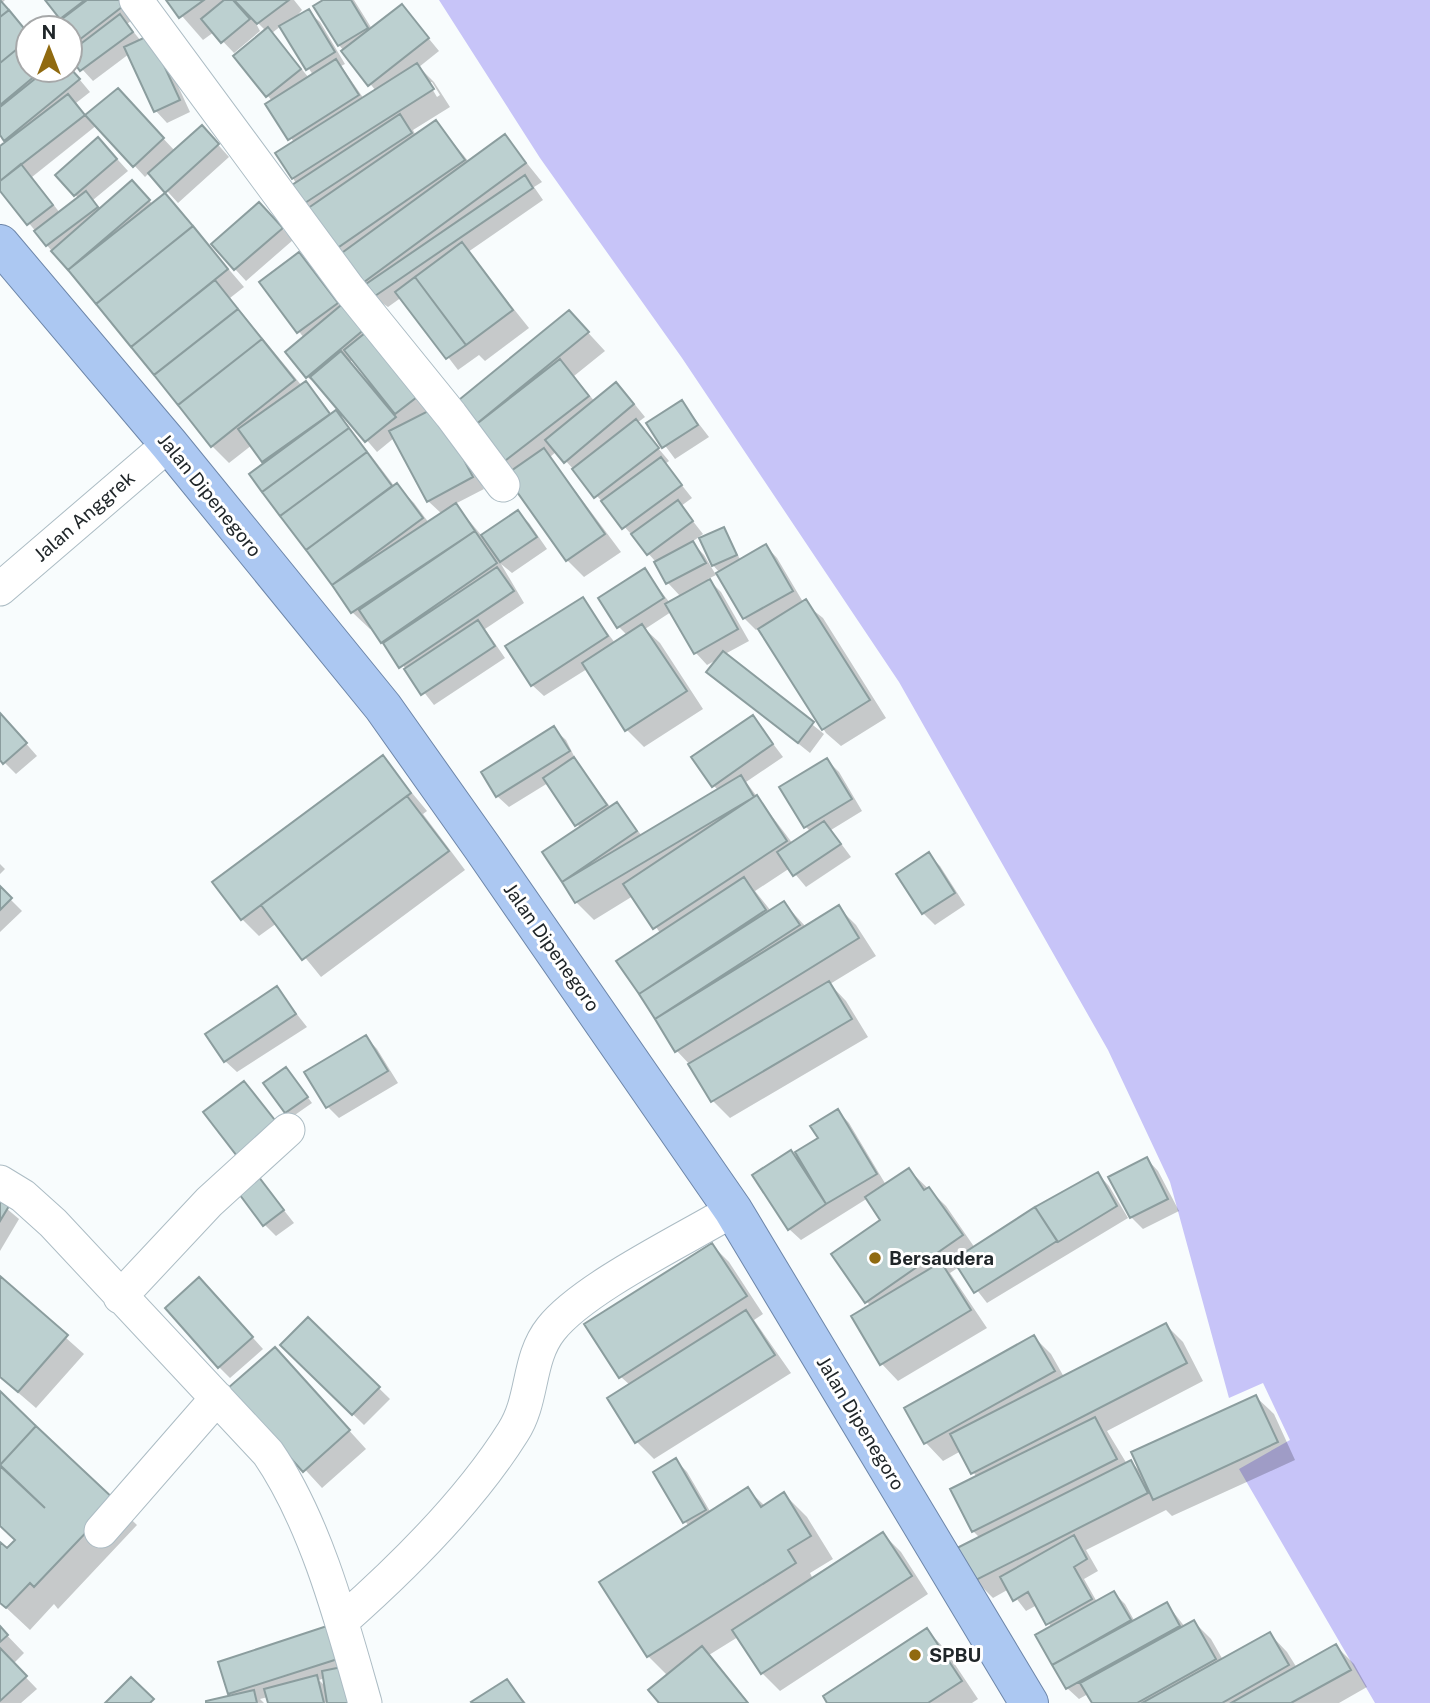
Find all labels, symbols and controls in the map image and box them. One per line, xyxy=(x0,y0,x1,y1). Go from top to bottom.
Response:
north arrow xyxy=(14,14,84,84)
text: N xyxy=(42,21,56,43)
street label: Jalan Dipenegoro xyxy=(154,429,266,561)
street label: Jalan Anggrek xyxy=(29,466,139,566)
street label: Jalan Dipenegoro xyxy=(499,879,605,1015)
place label: Bersaudera xyxy=(889,1247,994,1269)
marker: Bersaudera xyxy=(867,1250,883,1266)
street label: Jalan Dipenegoro xyxy=(813,1352,909,1494)
place label: SPBU xyxy=(929,1644,981,1666)
marker: SPBU xyxy=(907,1647,923,1663)

